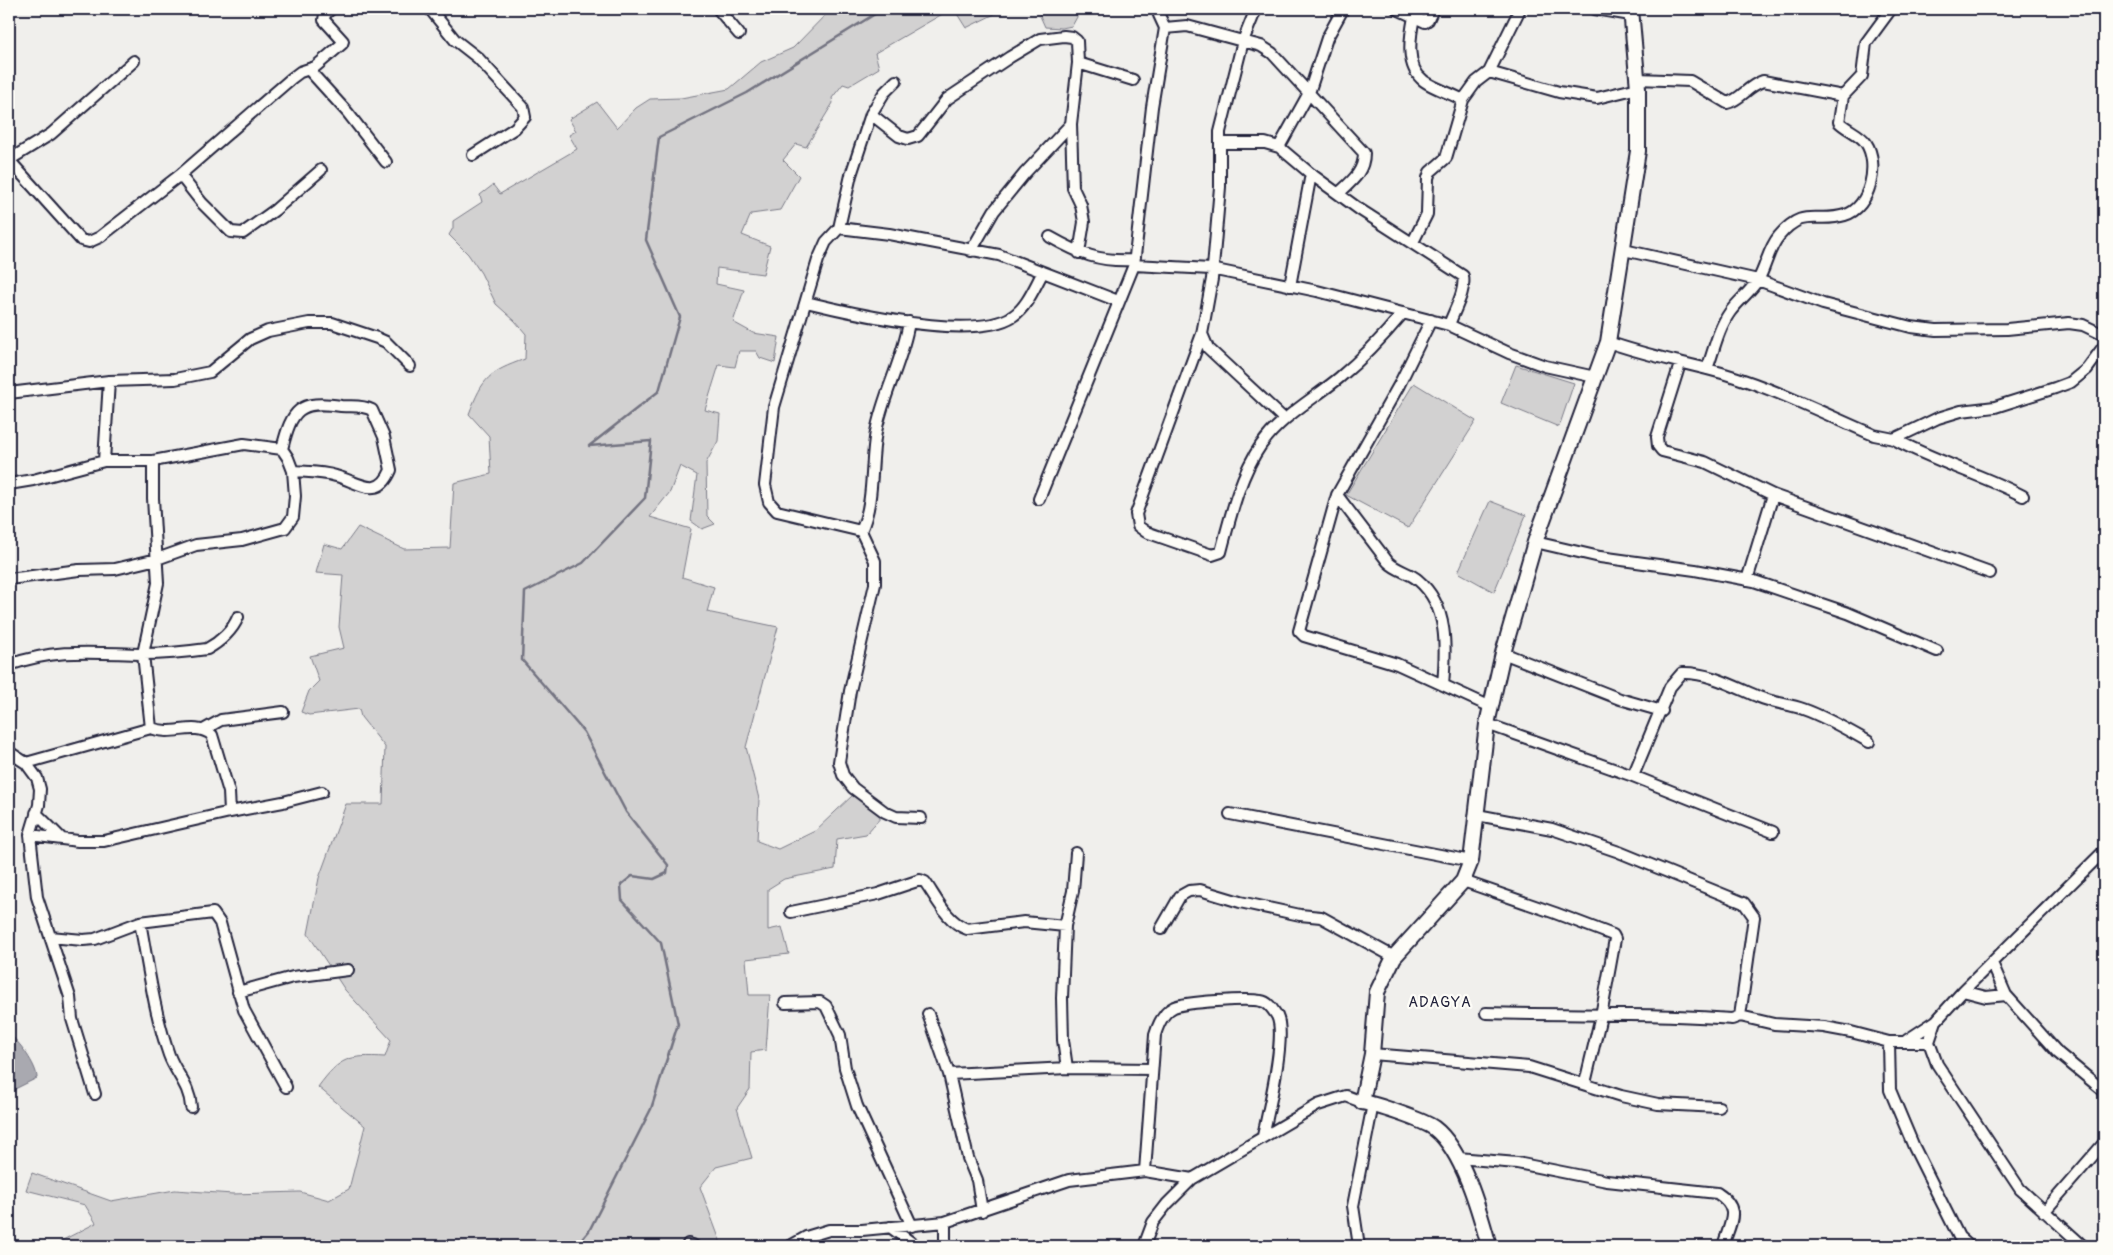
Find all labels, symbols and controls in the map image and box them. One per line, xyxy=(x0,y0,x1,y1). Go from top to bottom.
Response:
district label: ADAGYA xyxy=(1408,993,1472,1012)

